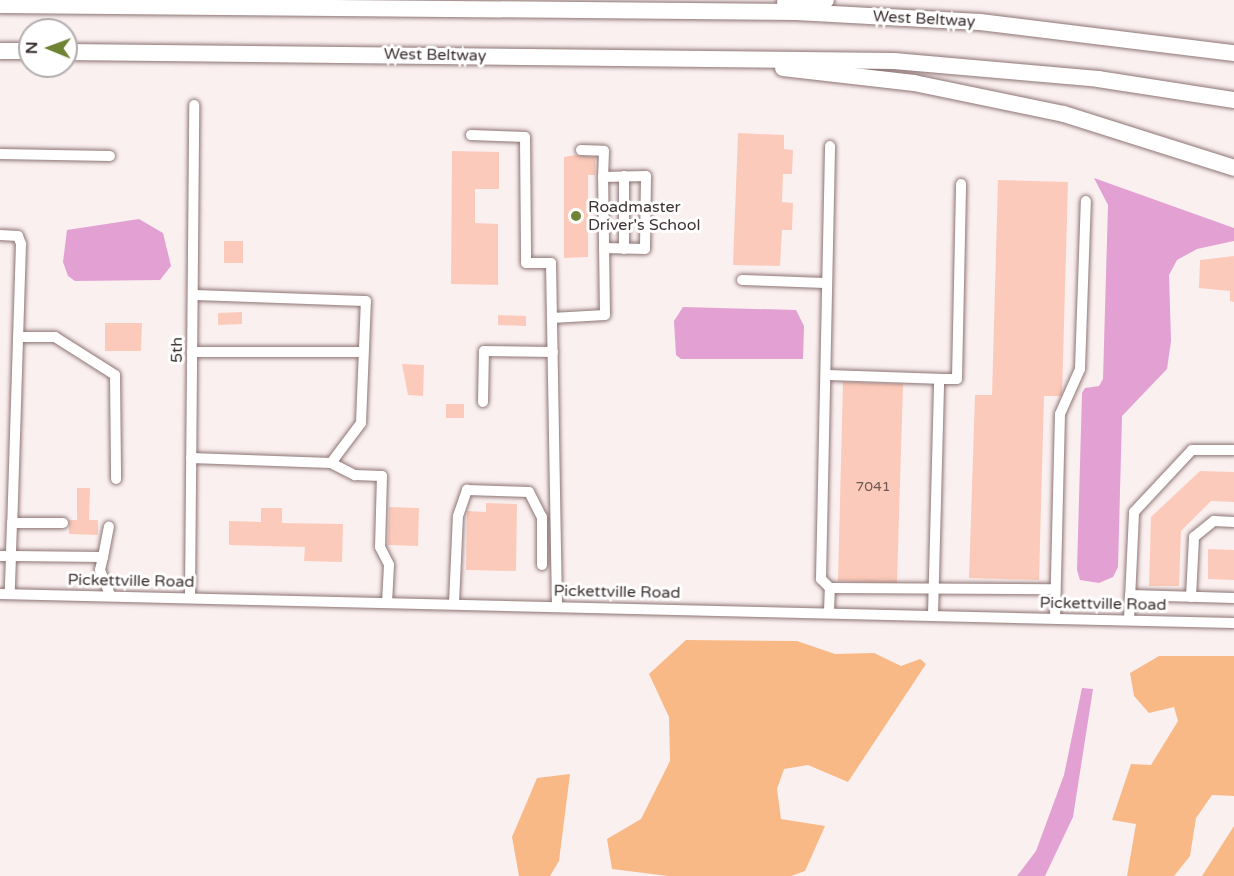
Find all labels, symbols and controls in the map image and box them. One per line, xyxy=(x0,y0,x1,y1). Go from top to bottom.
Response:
street label: West Beltway xyxy=(872,7,976,31)
north arrow xyxy=(18,18,78,78)
text: N xyxy=(22,41,42,54)
street label: West Beltway xyxy=(384,45,486,65)
place label: Roadmaster Driver's School xyxy=(588,197,700,235)
marker: Roadmaster Driver's School xyxy=(569,209,583,223)
street label: 5th xyxy=(167,337,187,363)
house number: 7041 xyxy=(855,479,891,495)
street label: Pickettville Road xyxy=(67,570,195,592)
street label: Pickettville Road xyxy=(553,581,681,603)
street label: Pickettville Road xyxy=(1039,593,1167,615)

